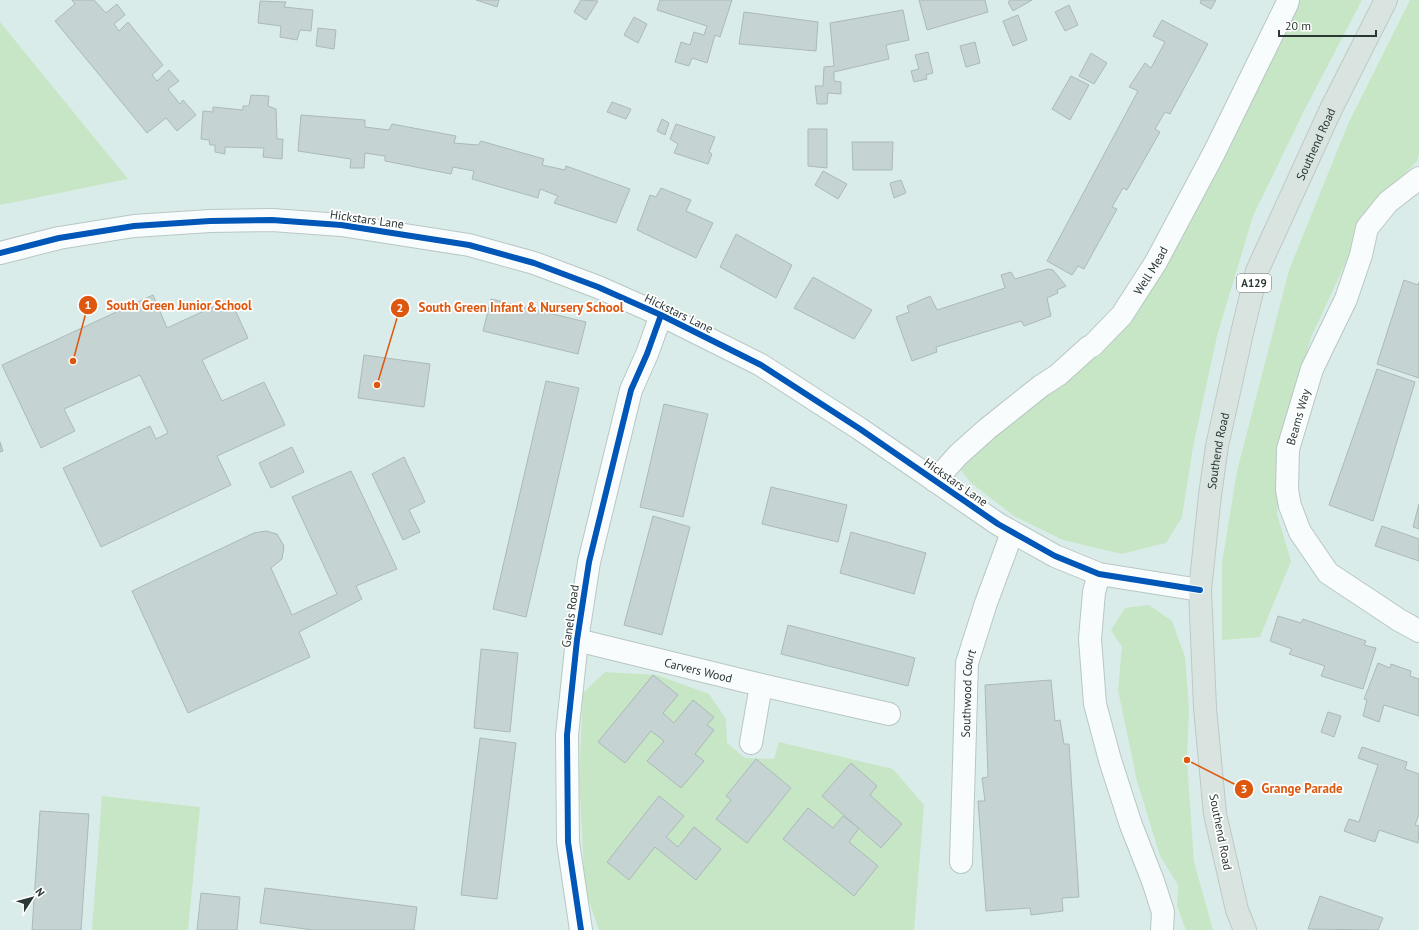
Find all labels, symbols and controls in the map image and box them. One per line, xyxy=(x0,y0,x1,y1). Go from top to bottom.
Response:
scale bar xyxy=(1279,12,1376,38)
text: 20 m xyxy=(1285,18,1311,33)
street label: Southend Road xyxy=(1292,105,1338,182)
street label: Hickstars Lane xyxy=(329,206,405,232)
street label: Well Mead xyxy=(1130,244,1171,297)
road number: A129 xyxy=(1237,274,1271,292)
street label: Hickstars Lane xyxy=(642,290,716,336)
callout: South Green Junior School xyxy=(78,293,260,318)
callout: South Green Infant & Nursery School xyxy=(390,295,632,320)
text: 1 xyxy=(85,297,91,312)
text: South Green Junior School xyxy=(106,297,252,314)
text: South Green Infant & Nursery School xyxy=(419,299,624,316)
text: 2 xyxy=(397,300,403,315)
street label: Beams Way xyxy=(1283,387,1313,447)
street label: Southend Road xyxy=(1203,411,1232,490)
street label: Hickstars Lane xyxy=(921,455,991,509)
street label: Ganels Road xyxy=(558,584,582,648)
street label: Southwood Court xyxy=(957,647,979,738)
street label: Carvers Wood xyxy=(663,654,734,685)
callout: Grange Parade xyxy=(1234,776,1351,801)
text: Grange Parade xyxy=(1261,780,1343,797)
text: 3 xyxy=(1241,781,1247,796)
street label: Southend Road xyxy=(1206,792,1236,872)
north arrow xyxy=(12,878,52,918)
text: N xyxy=(32,885,48,899)

